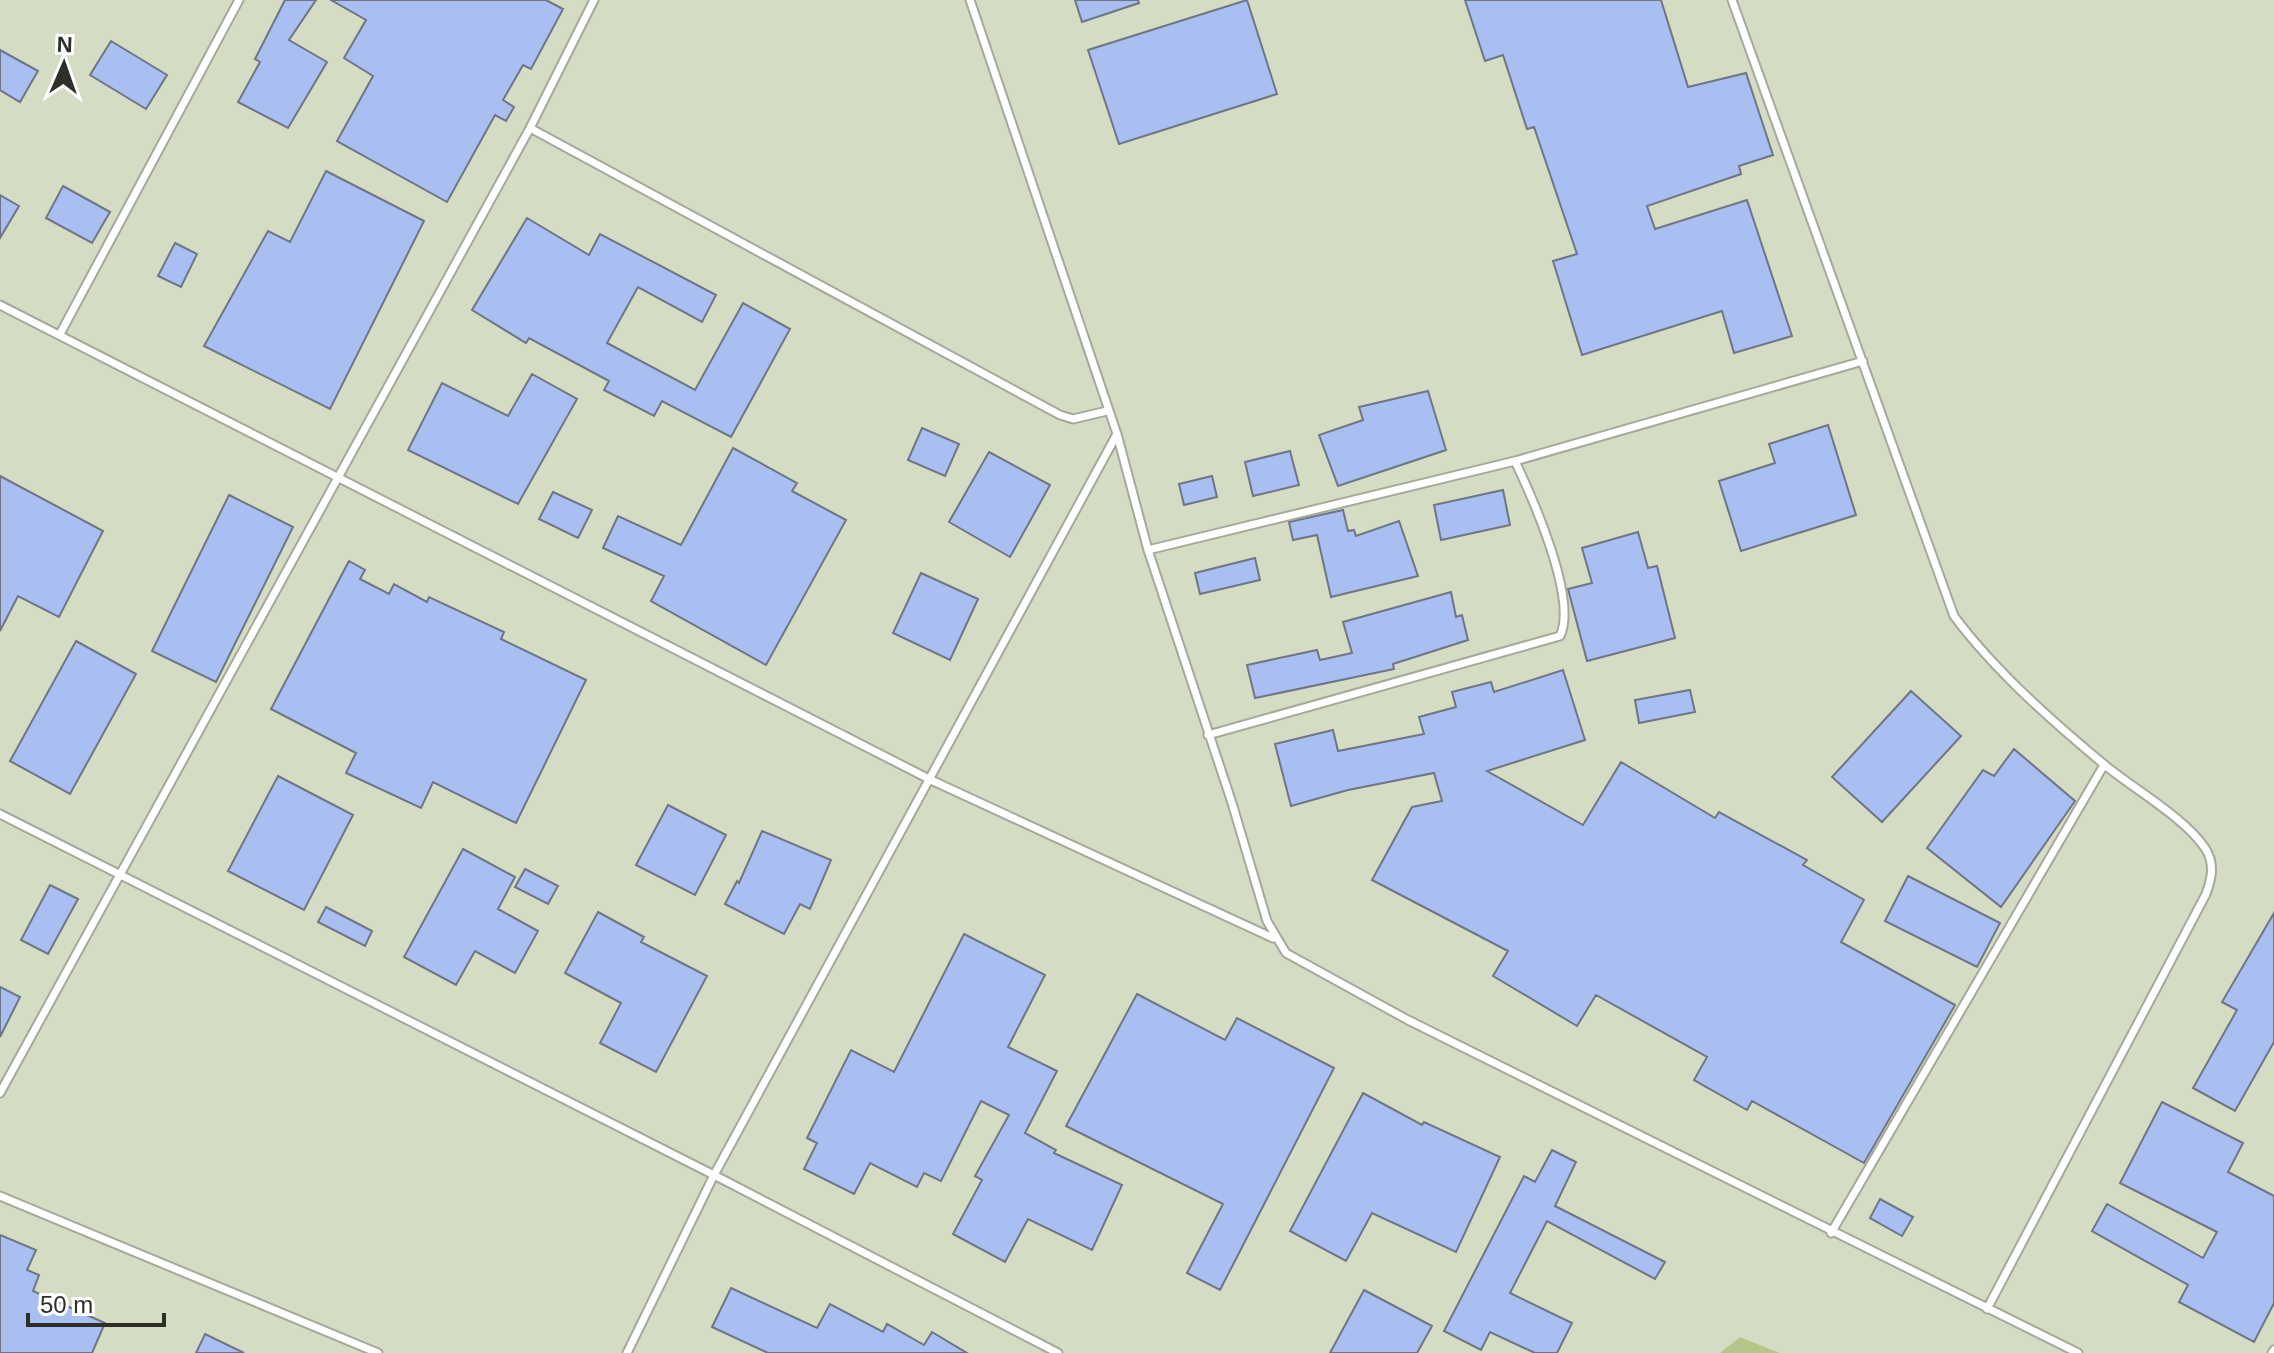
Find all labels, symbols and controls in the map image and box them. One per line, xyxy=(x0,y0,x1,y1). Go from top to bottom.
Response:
north arrow xyxy=(24,24,104,104)
text: N xyxy=(56,32,73,57)
scale bar xyxy=(28,1277,164,1327)
text: 50 m xyxy=(40,1291,93,1318)

